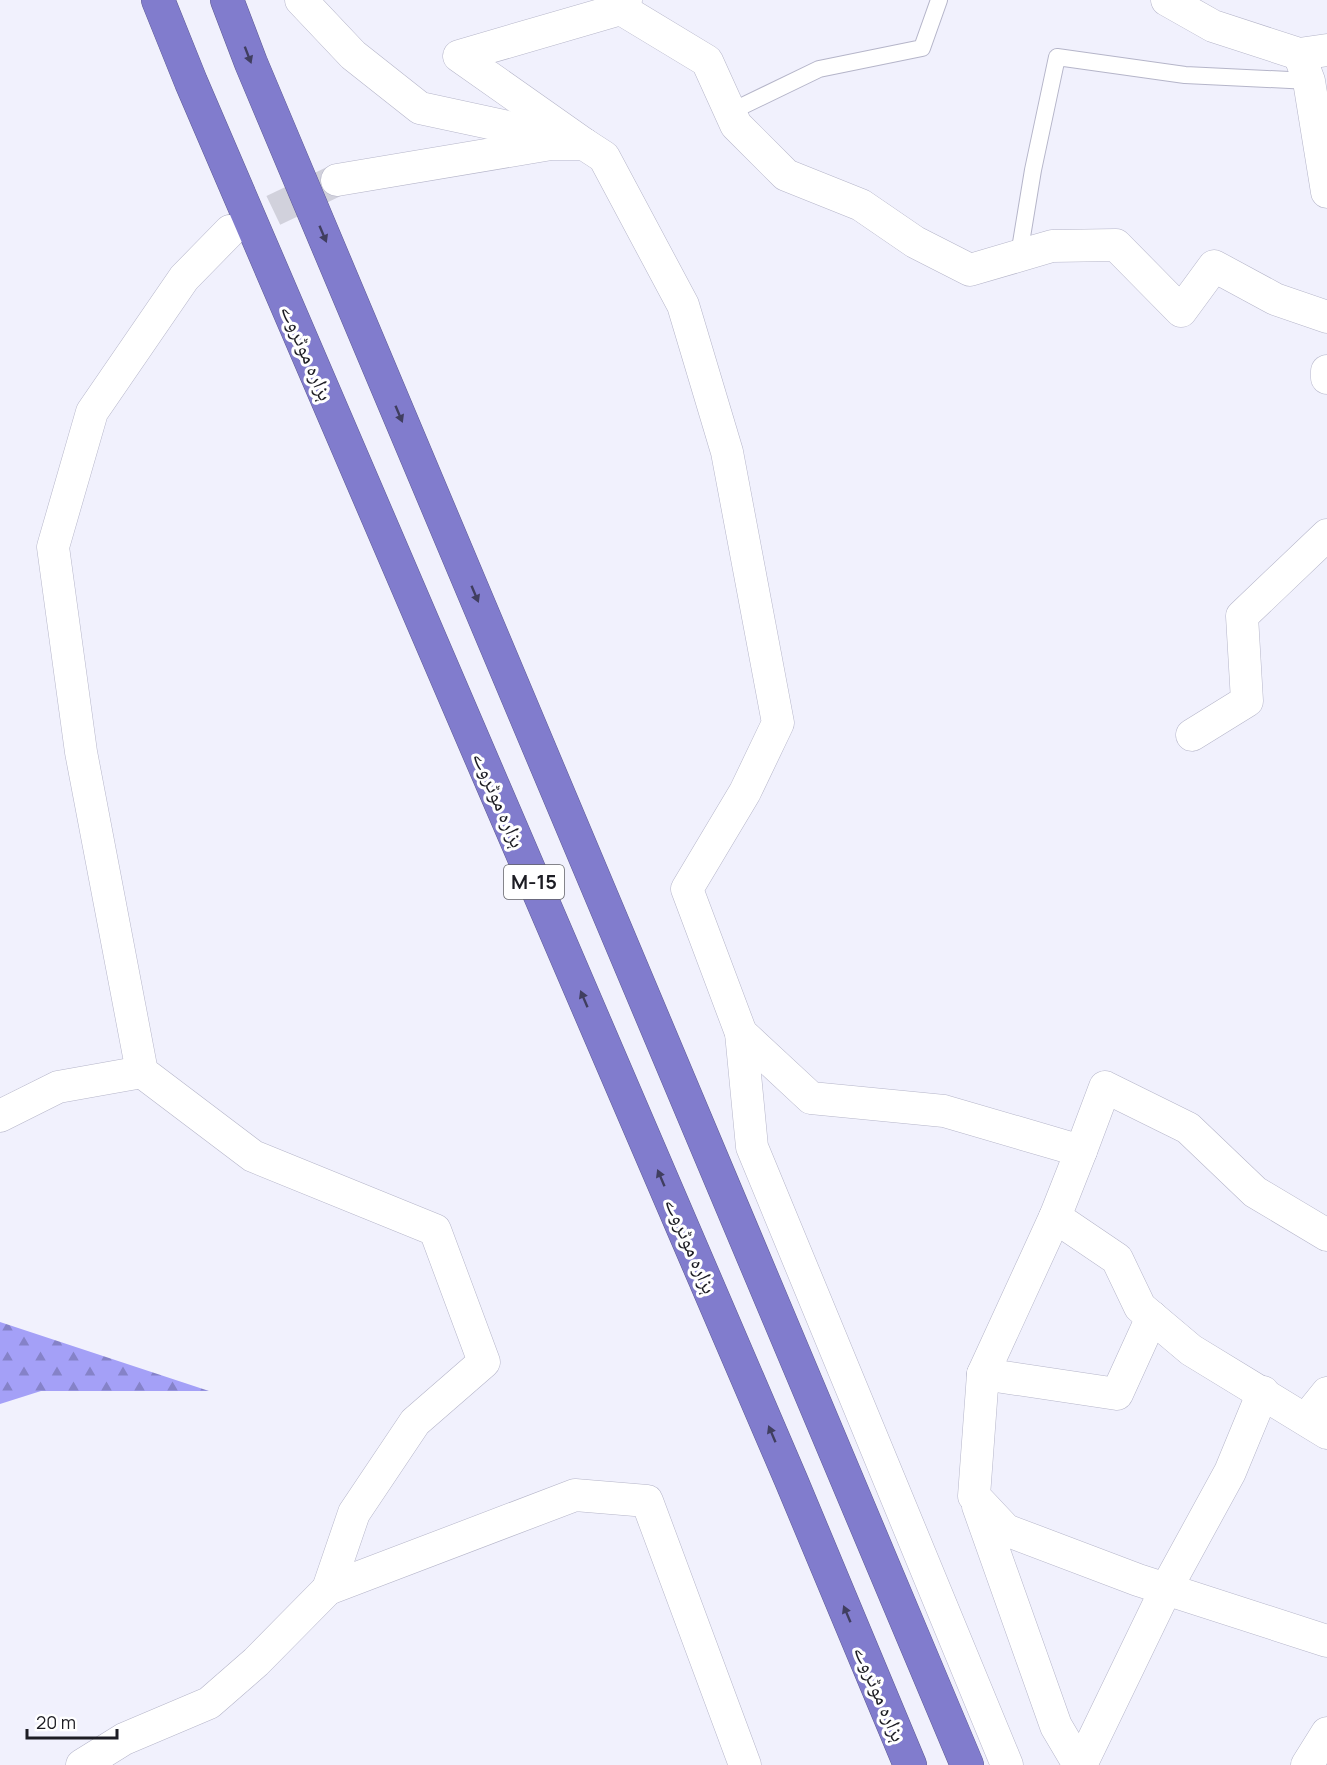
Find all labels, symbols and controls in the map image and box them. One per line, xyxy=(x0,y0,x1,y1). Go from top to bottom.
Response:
one-way arrow xyxy=(243,46,253,64)
one-way arrow xyxy=(319,226,328,243)
street label: ہزارہ موٹروے xyxy=(275,301,341,405)
one-way arrow xyxy=(395,405,404,423)
one-way arrow xyxy=(470,585,480,603)
street label: ہزارہ موٹروے xyxy=(467,748,533,852)
road number: M-15 xyxy=(504,865,564,899)
one-way arrow xyxy=(580,990,589,1007)
one-way arrow xyxy=(656,1169,666,1187)
street label: ہزارہ موٹروے xyxy=(659,1194,725,1298)
one-way arrow xyxy=(767,1426,776,1443)
one-way arrow xyxy=(842,1605,851,1623)
street label: ہزارہ موٹروے xyxy=(848,1642,914,1746)
scale bar xyxy=(27,1702,117,1740)
text: 20 m xyxy=(36,1710,76,1734)

